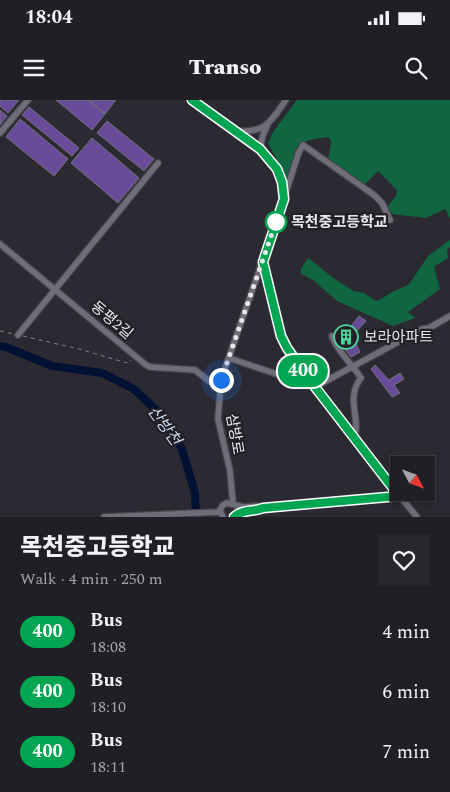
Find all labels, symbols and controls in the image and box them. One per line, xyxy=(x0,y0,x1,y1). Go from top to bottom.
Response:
text: 18:04 xyxy=(25,3,73,32)
text: Transo xyxy=(189,51,261,84)
icon: menu xyxy=(20,54,48,82)
icon: search xyxy=(402,54,430,82)
marker: 목천중고등학교 xyxy=(265,211,287,233)
place label: 목천중고등학교 xyxy=(291,211,388,234)
street label: 동평2길 xyxy=(86,296,138,345)
building icon: 보라아파트 xyxy=(333,324,359,350)
place label: 보라아파트 xyxy=(364,326,433,349)
line badge: 400 xyxy=(274,355,332,387)
text: 400 xyxy=(288,357,318,384)
your location xyxy=(209,368,234,393)
water label: 산방천 xyxy=(142,401,188,452)
street label: 삼방로 xyxy=(220,412,249,456)
north arrow xyxy=(390,456,435,501)
map controls xyxy=(390,456,435,501)
text: 목천중고등학교 xyxy=(20,530,175,566)
button: heart xyxy=(378,534,430,586)
text: Walk · 4 min · 250 m xyxy=(20,567,163,591)
text: Bus xyxy=(90,606,123,635)
text: 400 xyxy=(32,618,63,645)
text: 4 min xyxy=(382,618,430,647)
text: 18:08 xyxy=(90,635,126,659)
text: Bus xyxy=(90,666,123,695)
text: 400 xyxy=(32,678,63,705)
text: 6 min xyxy=(382,678,430,707)
text: 18:10 xyxy=(90,695,126,719)
text: Bus xyxy=(90,726,123,755)
text: 400 xyxy=(32,738,63,765)
text: 7 min xyxy=(382,738,430,767)
text: 18:11 xyxy=(90,755,126,779)

